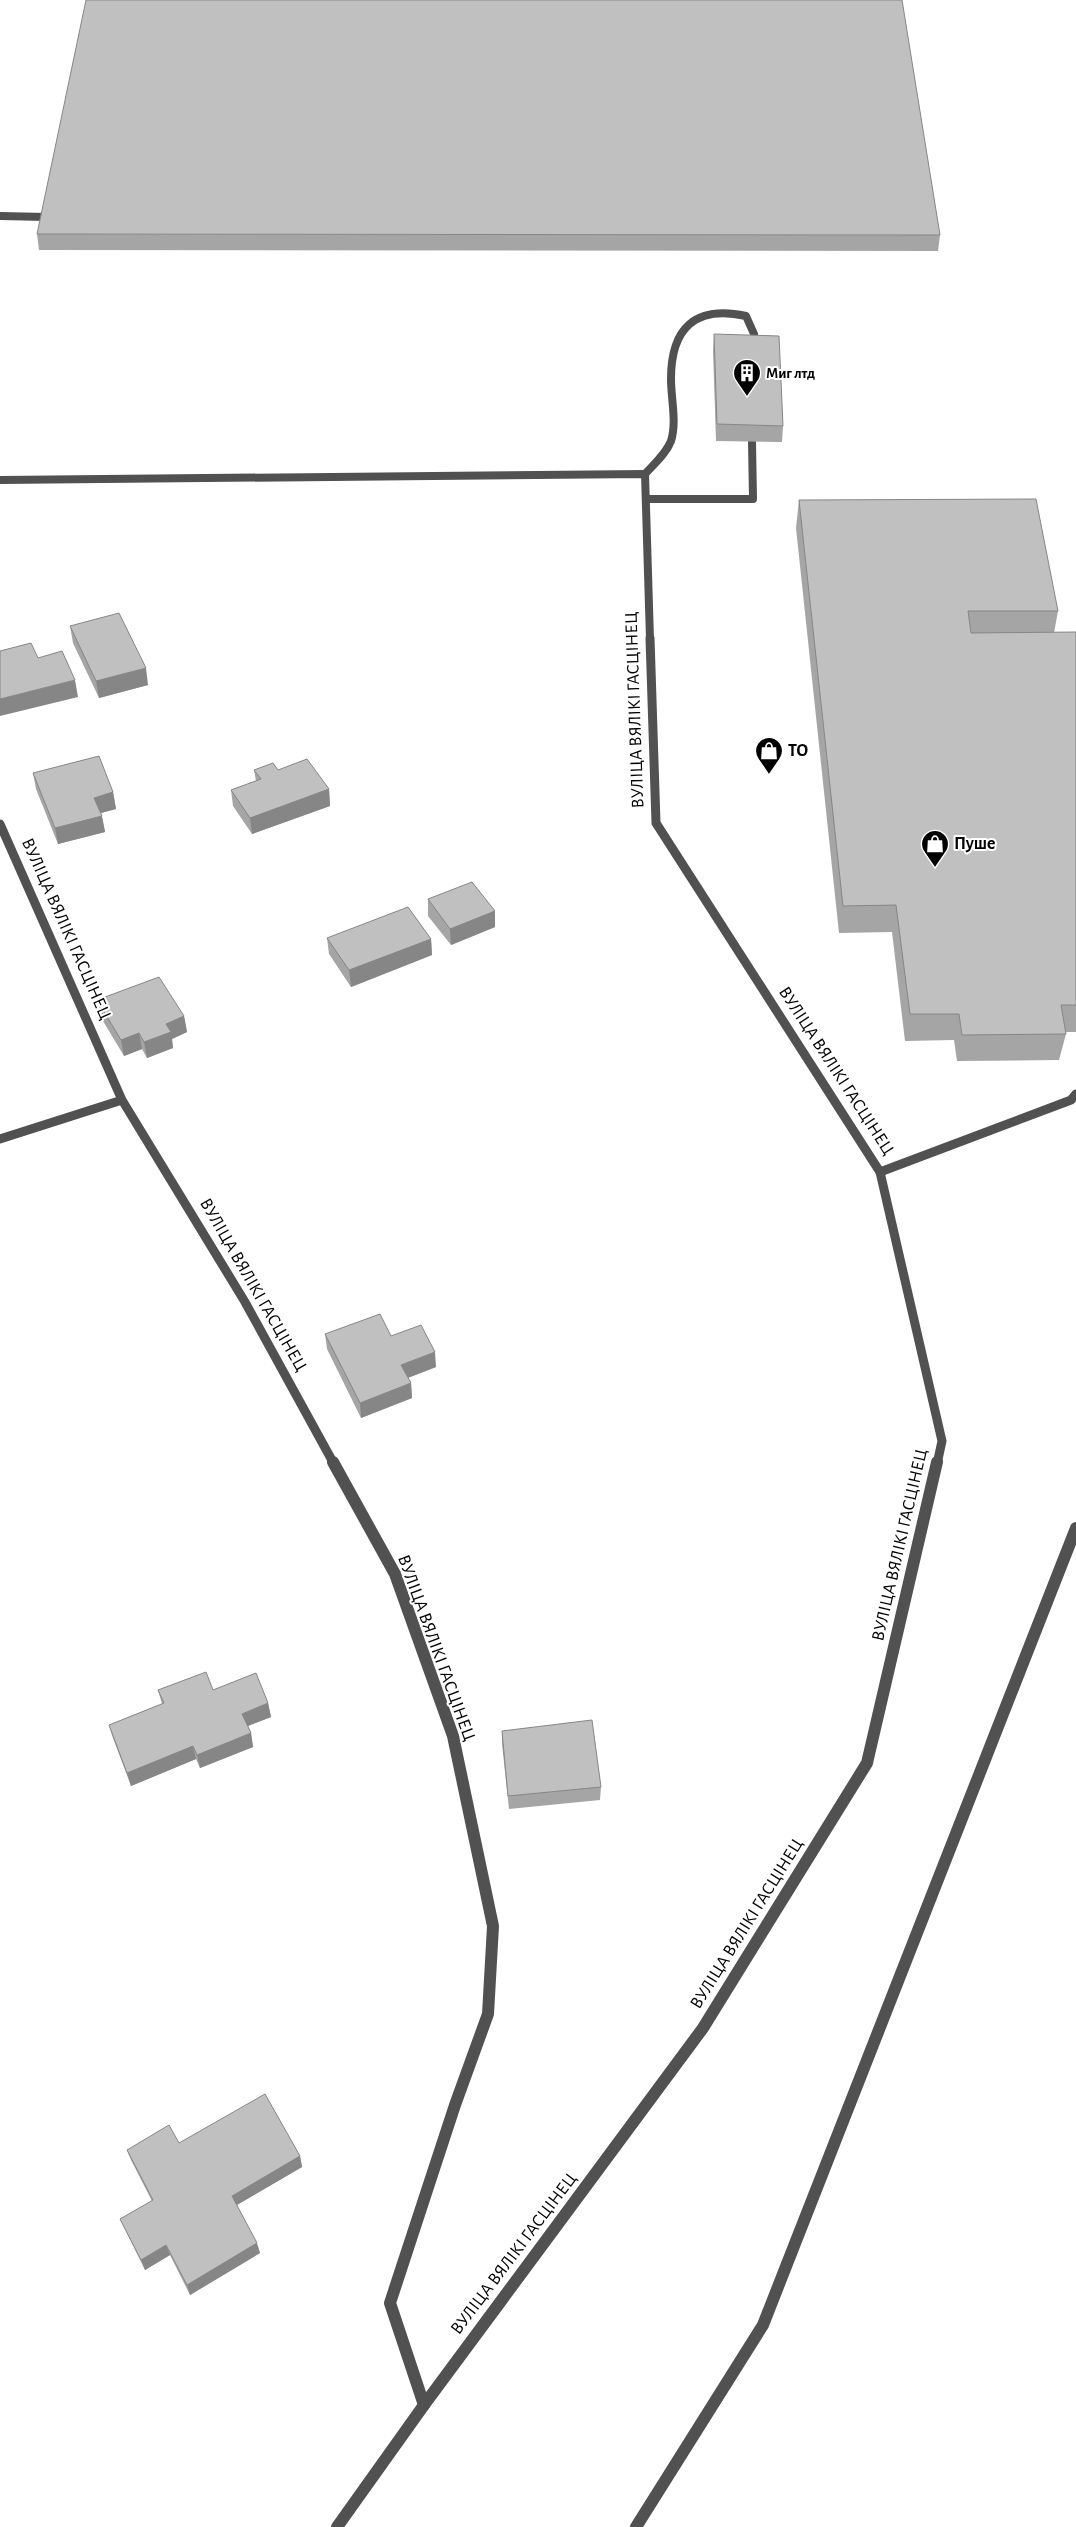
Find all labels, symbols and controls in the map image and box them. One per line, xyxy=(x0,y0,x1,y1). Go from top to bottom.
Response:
building icon: Миг лтд xyxy=(732,358,762,397)
place label: Миг лтд xyxy=(766,366,815,381)
street label: ВУЛІЦА ВЯЛІКІ ГАСЦІНЕЦ xyxy=(623,611,647,809)
shop icon: ТО xyxy=(754,736,784,775)
place label: ТО xyxy=(788,742,808,760)
shop icon: Пуше xyxy=(920,829,950,868)
street label: ВУЛІЦА ВЯЛІКІ ГАСЦІНЕЦ xyxy=(18,835,114,1023)
place label: Пуше xyxy=(954,835,996,853)
street label: ВУЛІЦА ВЯЛІКІ ГАСЦІНЕЦ xyxy=(775,984,897,1158)
street label: ВУЛІЦА ВЯЛІКІ ГАСЦІНЕЦ xyxy=(196,1195,310,1375)
street label: ВУЛІЦА ВЯЛІКІ ГАСЦІНЕЦ xyxy=(869,1447,931,1643)
street label: ВУЛІЦА ВЯЛІКІ ГАСЦІНЕЦ xyxy=(394,1552,478,1744)
street label: ВУЛІЦА ВЯЛІКІ ГАСЦІНЕЦ xyxy=(687,1836,807,2012)
street label: ВУЛІЦА ВЯЛІКІ ГАСЦІНЕЦ xyxy=(448,2170,580,2338)

